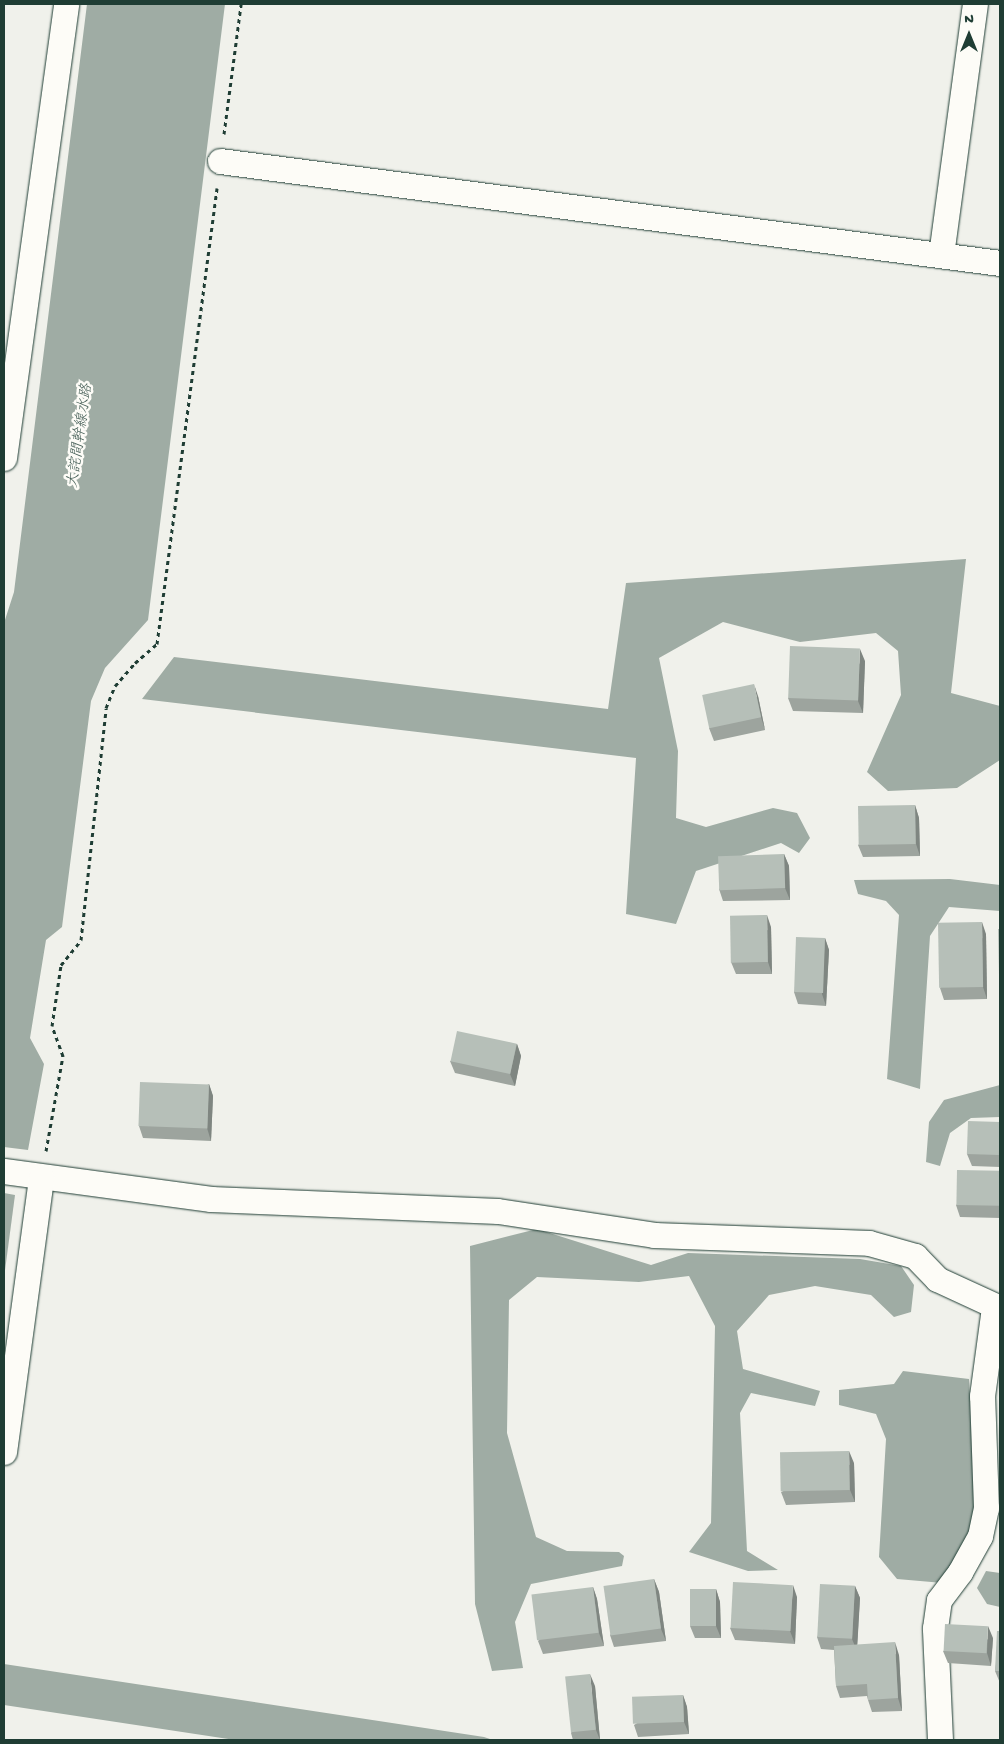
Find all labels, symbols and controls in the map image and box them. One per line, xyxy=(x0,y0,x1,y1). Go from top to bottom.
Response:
north arrow xyxy=(944,10,994,60)
text: N xyxy=(964,11,974,28)
water label: 大詫間幹線水路 xyxy=(65,383,97,489)

